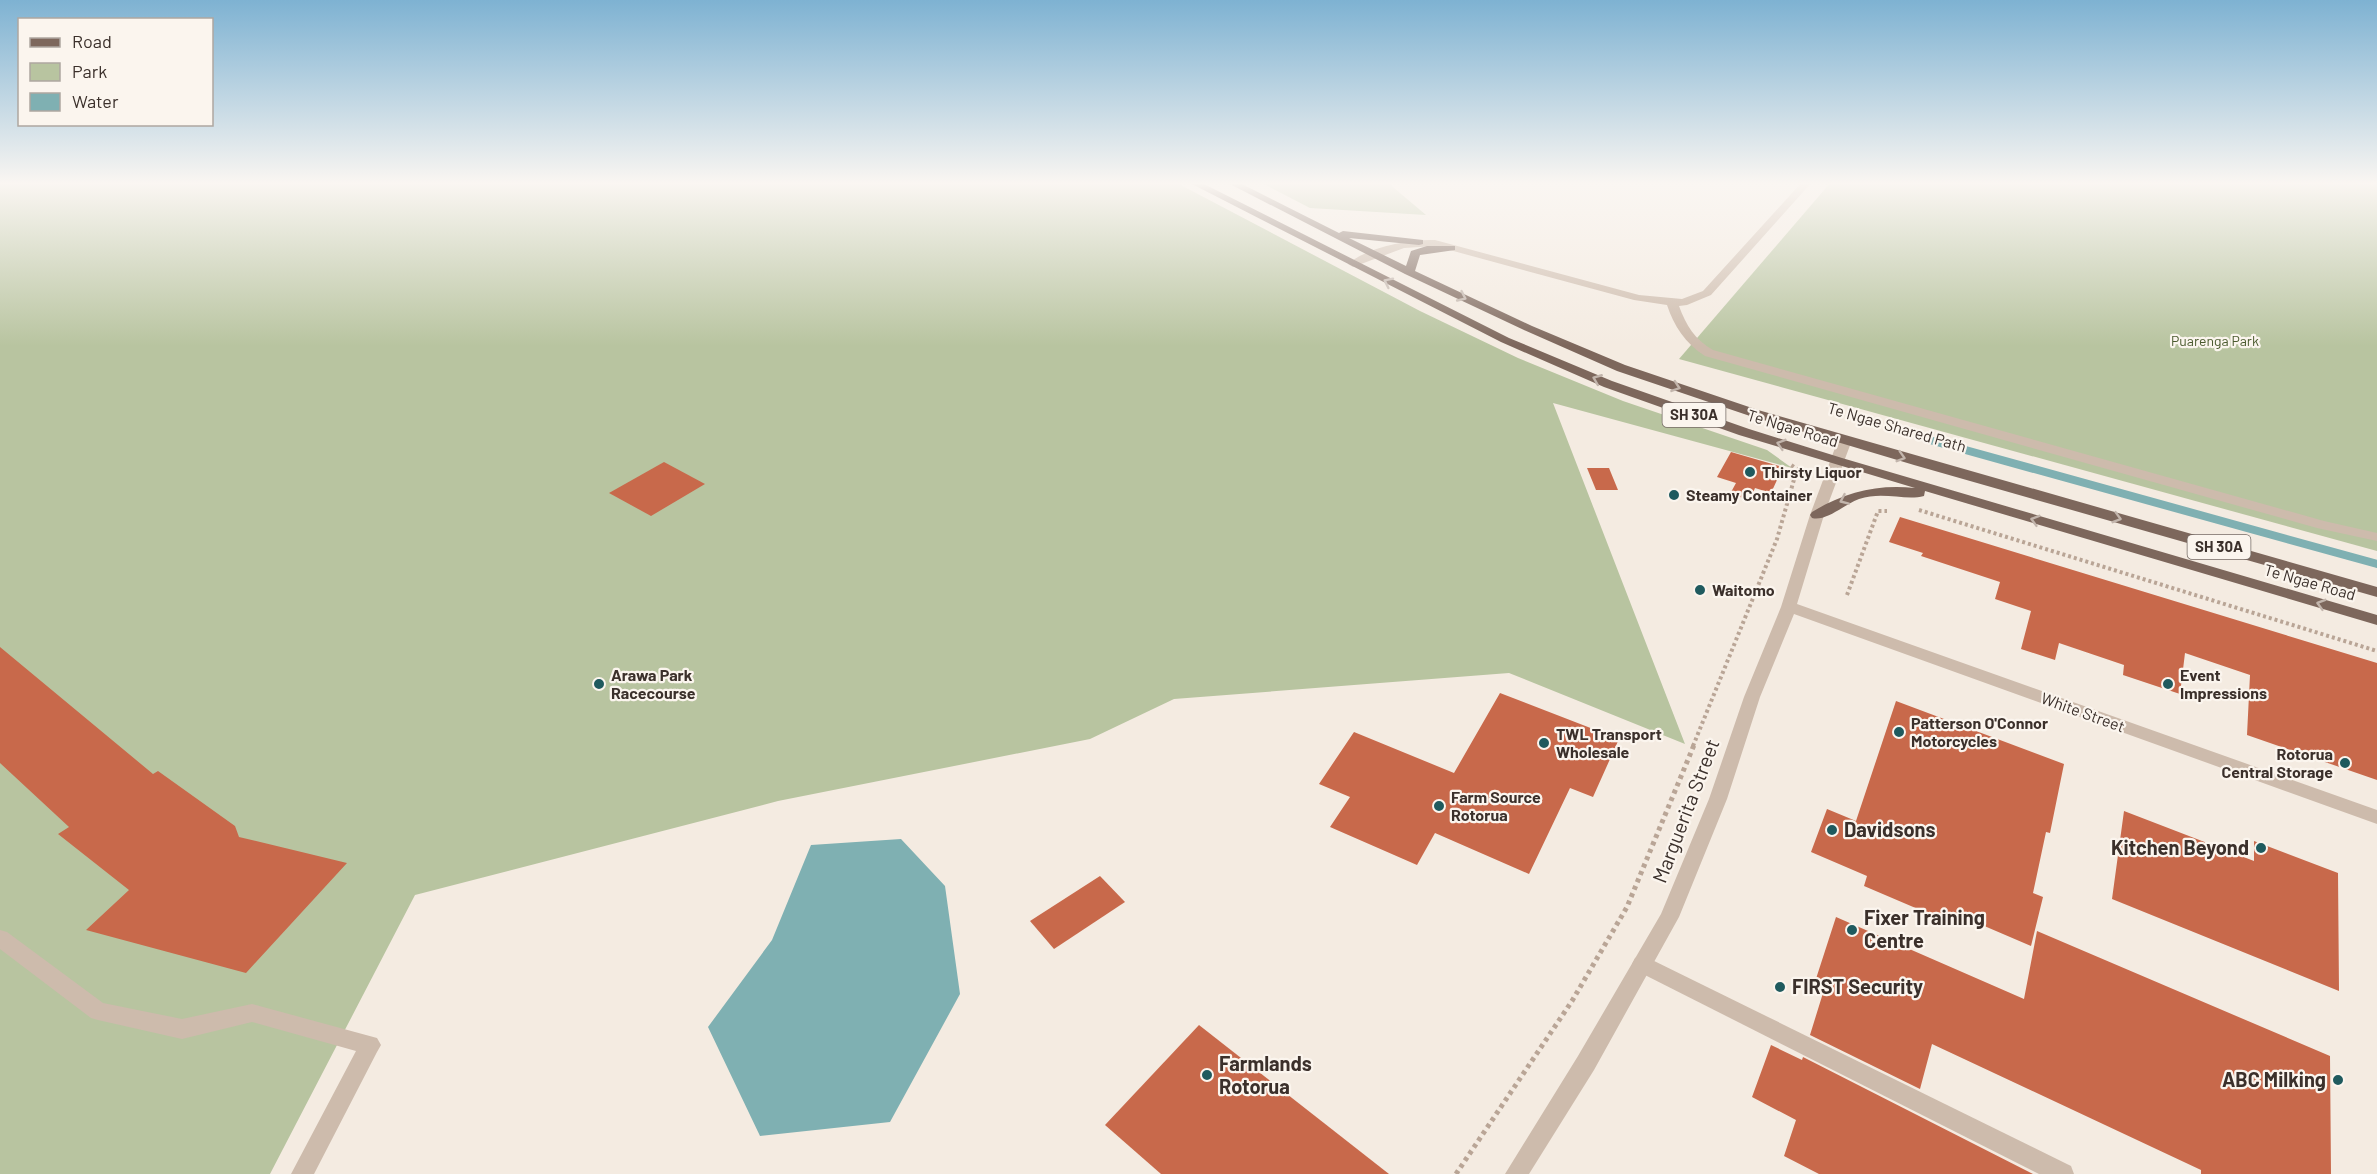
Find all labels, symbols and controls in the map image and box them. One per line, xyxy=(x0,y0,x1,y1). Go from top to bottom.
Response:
legend xyxy=(18,18,213,126)
text: Road xyxy=(72,30,112,52)
text: Park xyxy=(72,60,107,82)
text: Water xyxy=(72,90,119,112)
one-way arrow xyxy=(1383,277,1394,289)
one-way arrow xyxy=(1455,290,1466,302)
park label: Puarenga Park xyxy=(2171,332,2259,349)
one-way arrow xyxy=(1592,374,1603,386)
one-way arrow xyxy=(1670,380,1681,393)
street label: Te Ngae Shared Path xyxy=(1826,398,1969,455)
road number: SH 30A xyxy=(1662,403,1726,427)
street label: Te Ngae Road xyxy=(1745,405,1841,450)
one-way arrow xyxy=(1776,439,1787,451)
one-way arrow xyxy=(1895,450,1905,462)
place label: Thirsty Liquor xyxy=(1762,462,1862,481)
marker: Thirsty Liquor xyxy=(1743,465,1757,479)
place label: Steamy Container xyxy=(1686,485,1812,504)
marker: Steamy Container xyxy=(1667,488,1681,502)
one-way arrow xyxy=(1839,493,1850,505)
one-way arrow xyxy=(2111,511,2121,523)
one-way arrow xyxy=(2030,515,2041,527)
road number: SH 30A xyxy=(2188,535,2250,559)
street label: Te Ngae Road xyxy=(2262,559,2358,604)
place label: Waitomo xyxy=(1712,580,1775,599)
marker: Waitomo xyxy=(1693,583,1707,597)
one-way arrow xyxy=(2316,599,2327,611)
place label: Arawa Park Racecourse xyxy=(611,665,696,702)
place label: Event Impressions xyxy=(2180,665,2267,702)
marker: Arawa Park Racecourse xyxy=(592,677,606,691)
marker: Event Impressions xyxy=(2161,677,2175,691)
street label: White Street xyxy=(2039,688,2128,735)
place label: Patterson O'Connor Motorcycles xyxy=(1911,713,2048,750)
place label: TWL Transport Wholesale xyxy=(1556,724,1662,761)
marker: Patterson O'Connor Motorcycles xyxy=(1892,725,1906,739)
street label: Marguerita Street xyxy=(1647,735,1724,886)
marker: TWL Transport Wholesale xyxy=(1537,736,1551,750)
place label: Rotorua Central Storage xyxy=(2222,744,2333,781)
marker: Rotorua Central Storage xyxy=(2338,756,2352,770)
place label: Farm Source Rotorua xyxy=(1451,787,1541,824)
marker: Farm Source Rotorua xyxy=(1432,799,1446,813)
place label: Davidsons xyxy=(1844,817,1936,841)
marker: Davidsons xyxy=(1825,823,1839,837)
place label: Kitchen Beyond xyxy=(2111,835,2249,859)
marker: Kitchen Beyond xyxy=(2254,841,2268,855)
place label: Fixer Training Centre xyxy=(1864,905,1985,952)
marker: Fixer Training Centre xyxy=(1845,923,1859,937)
place label: FIRST Security xyxy=(1792,974,1923,998)
marker: FIRST Security xyxy=(1773,980,1787,994)
place label: Farmlands Rotorua xyxy=(1219,1051,1312,1098)
place label: ABC Milking xyxy=(2222,1067,2326,1091)
marker: Farmlands Rotorua xyxy=(1200,1068,1214,1082)
marker: ABC Milking xyxy=(2331,1073,2345,1087)

